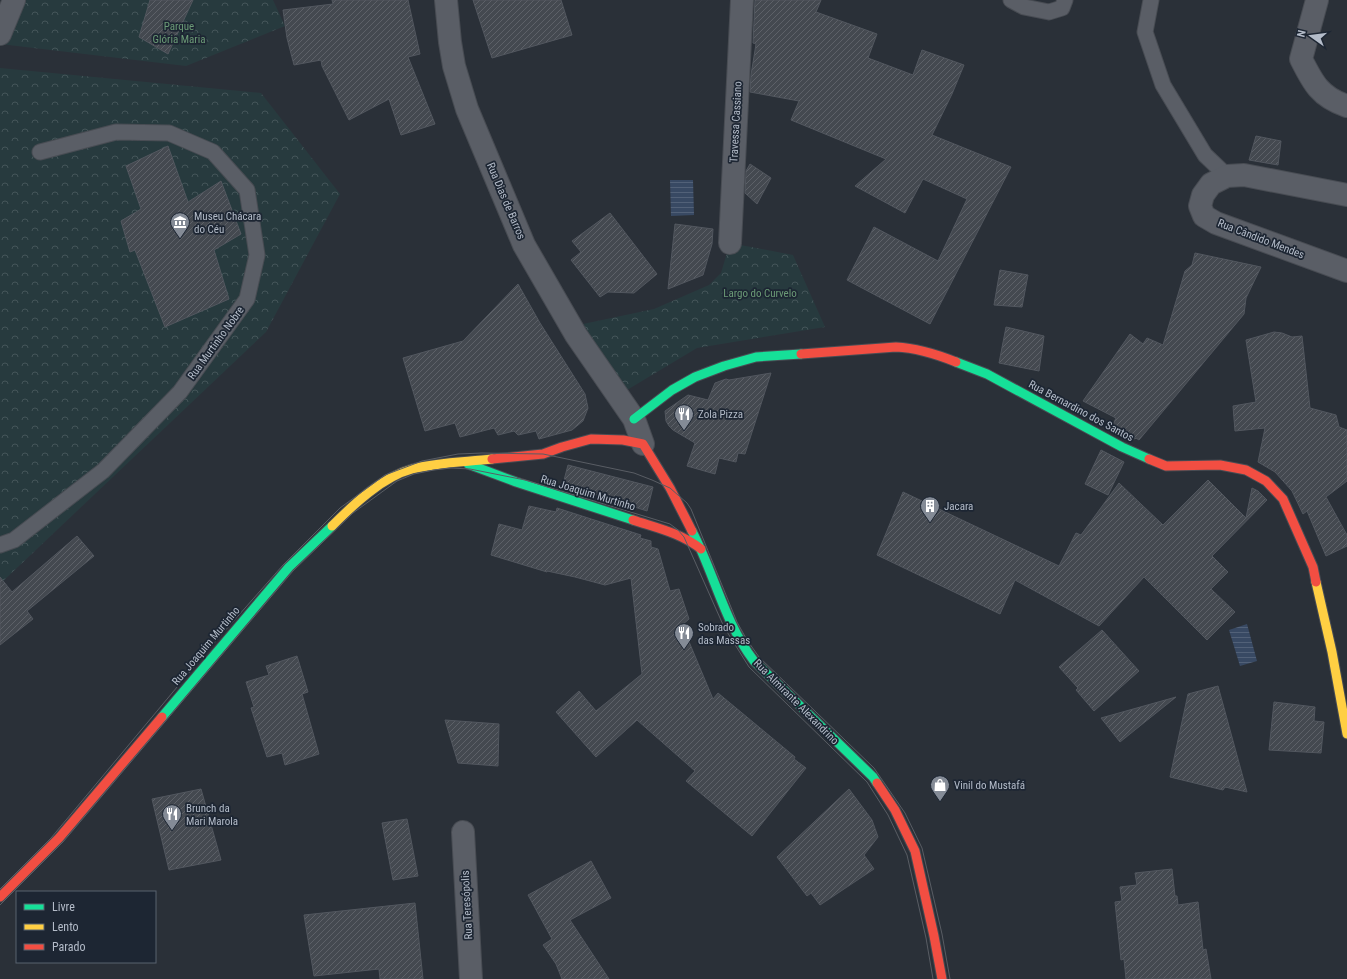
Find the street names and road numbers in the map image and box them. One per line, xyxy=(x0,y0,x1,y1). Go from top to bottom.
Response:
street label: Travessa Cassiano xyxy=(727,81,745,163)
street label: Rua Dias de Barros xyxy=(484,161,528,241)
street label: Rua Cândido Mendes xyxy=(1216,216,1306,262)
street label: Rua Murtinho Nobre xyxy=(185,304,247,382)
street label: Rua Bernardino dos Santos xyxy=(1026,378,1136,444)
street label: Rua Joaquim Murtinho xyxy=(539,472,637,514)
street label: Rua Joaquim Murtinho xyxy=(169,604,243,688)
street label: Rua Almirante Alexandrino xyxy=(751,657,842,748)
street label: Rua Teresópolis xyxy=(459,870,475,940)

